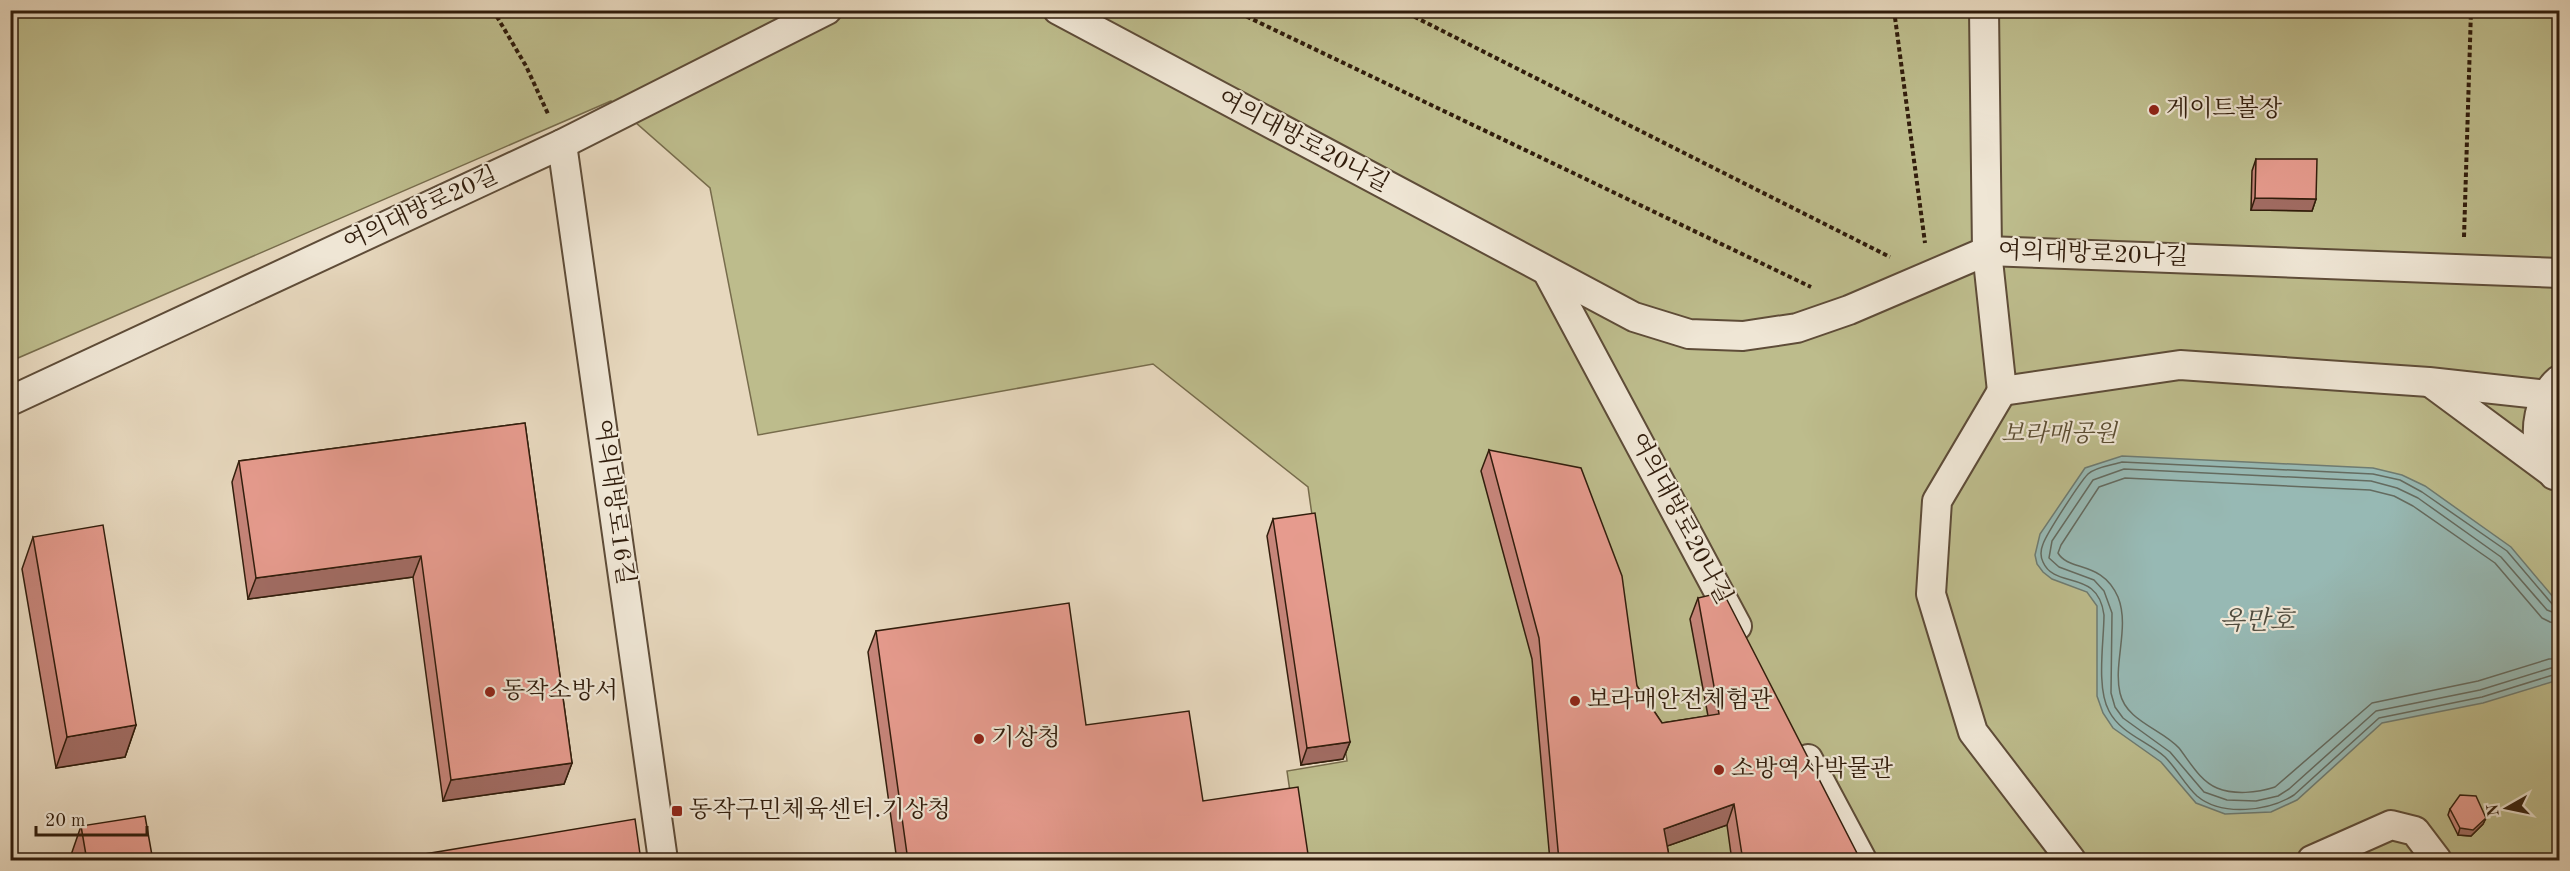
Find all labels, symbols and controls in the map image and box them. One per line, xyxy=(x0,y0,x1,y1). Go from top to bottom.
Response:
street label: 여의대방로20나길 xyxy=(1213,85,1394,197)
place label: 게이트볼장 xyxy=(2166,95,2283,122)
marker: 게이트볼장 xyxy=(2147,103,2161,117)
street label: 여의대방로20길 xyxy=(339,162,502,256)
street label: 여의대방로20나길 xyxy=(1998,238,2189,270)
street label: 여의대방로16길 xyxy=(589,417,638,586)
park label: 보라매공원 xyxy=(2001,420,2119,447)
street label: 여의대방로20나길 xyxy=(1625,428,1737,609)
water label: 옥만호 xyxy=(2219,606,2297,635)
place label: 동작소방서 xyxy=(502,678,618,704)
marker: 동작소방서 xyxy=(483,685,497,699)
place label: 보라매안전체험관 xyxy=(1587,687,1772,713)
marker: 보라매안전체험관 xyxy=(1568,694,1582,708)
place label: 기상청 xyxy=(991,725,1061,751)
marker: 기상청 xyxy=(972,732,986,746)
place label: 소방역사박물관 xyxy=(1731,756,1893,782)
marker: 소방역사박물관 xyxy=(1712,763,1726,777)
north arrow xyxy=(2477,778,2537,838)
place label: 동작구민체육센터.기상청 xyxy=(689,797,951,823)
scale bar xyxy=(36,799,147,837)
text: N xyxy=(2485,802,2503,817)
marker: 동작구민체육센터.기상청 xyxy=(670,804,684,818)
text: 20 m xyxy=(45,812,85,830)

